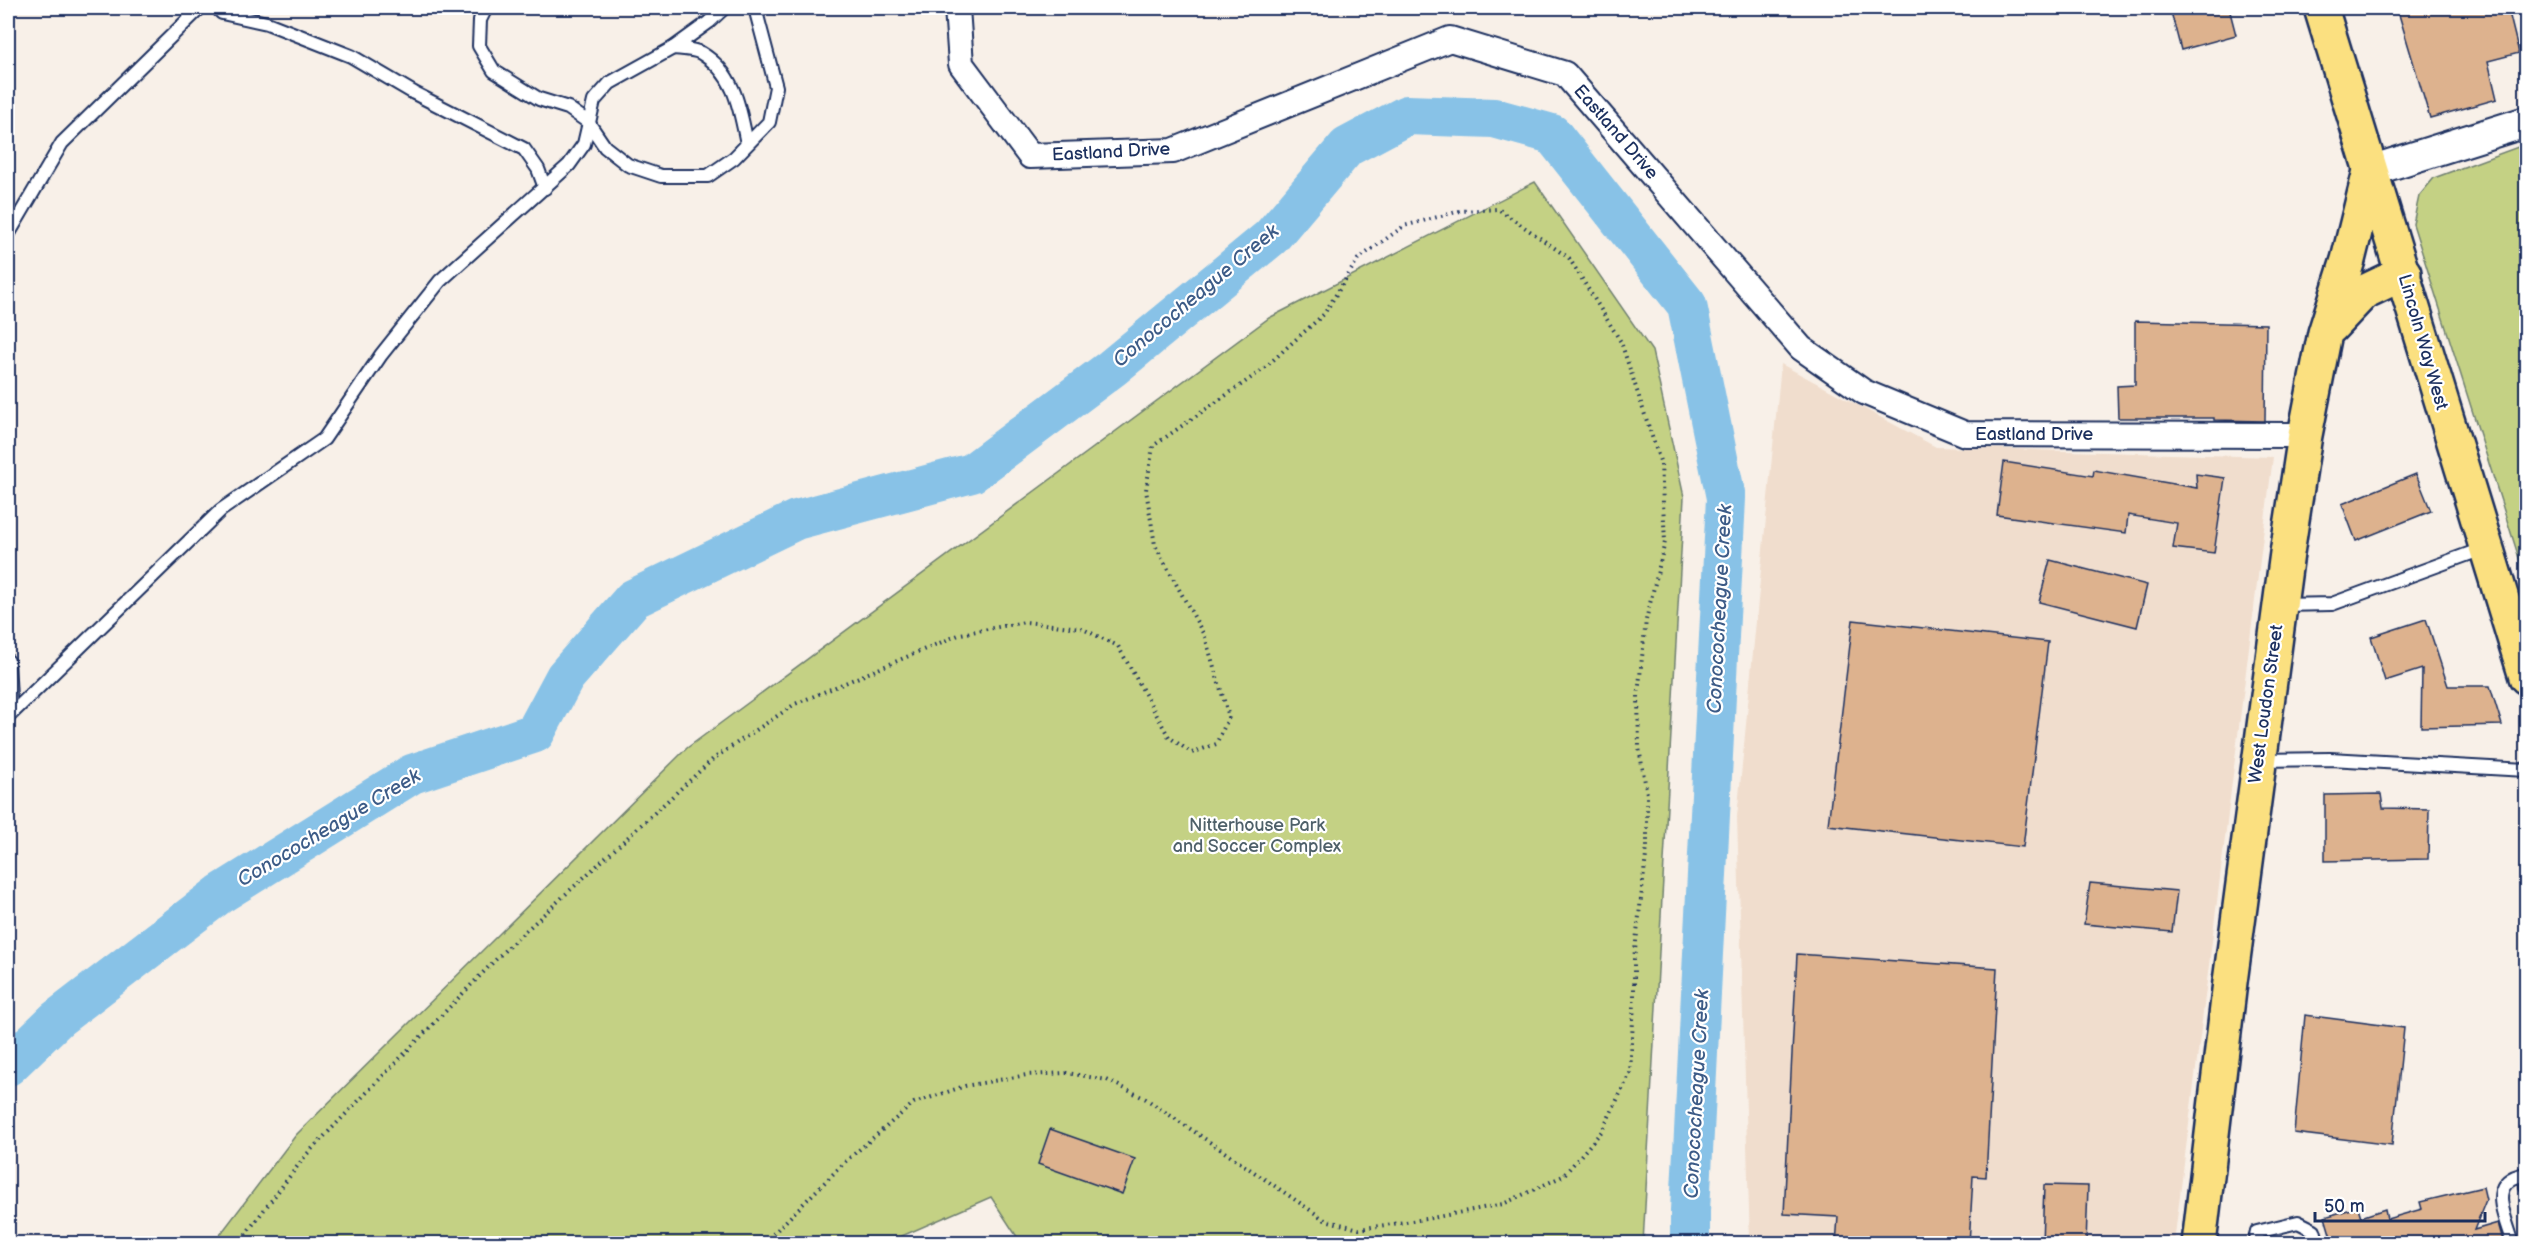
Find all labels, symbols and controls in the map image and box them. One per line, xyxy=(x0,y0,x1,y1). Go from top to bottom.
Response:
street label: Eastland Drive xyxy=(1569,81,1663,184)
street label: Eastland Drive xyxy=(1051,138,1171,166)
water label: Conococheague Creek xyxy=(1108,219,1285,373)
street label: Lincoln Way West xyxy=(2394,272,2453,413)
street label: Eastland Drive xyxy=(1975,424,2093,445)
water label: Conococheague Creek xyxy=(1703,503,1738,714)
street label: West Loudon Street xyxy=(2244,623,2288,785)
water label: Conococheague Creek xyxy=(233,763,426,892)
park label: Nitterhouse Park and Soccer Complex xyxy=(1173,815,1342,857)
water label: Conococheague Creek xyxy=(1680,988,1715,1199)
scale bar xyxy=(2315,1185,2484,1223)
text: 50 m xyxy=(2324,1196,2365,1217)

